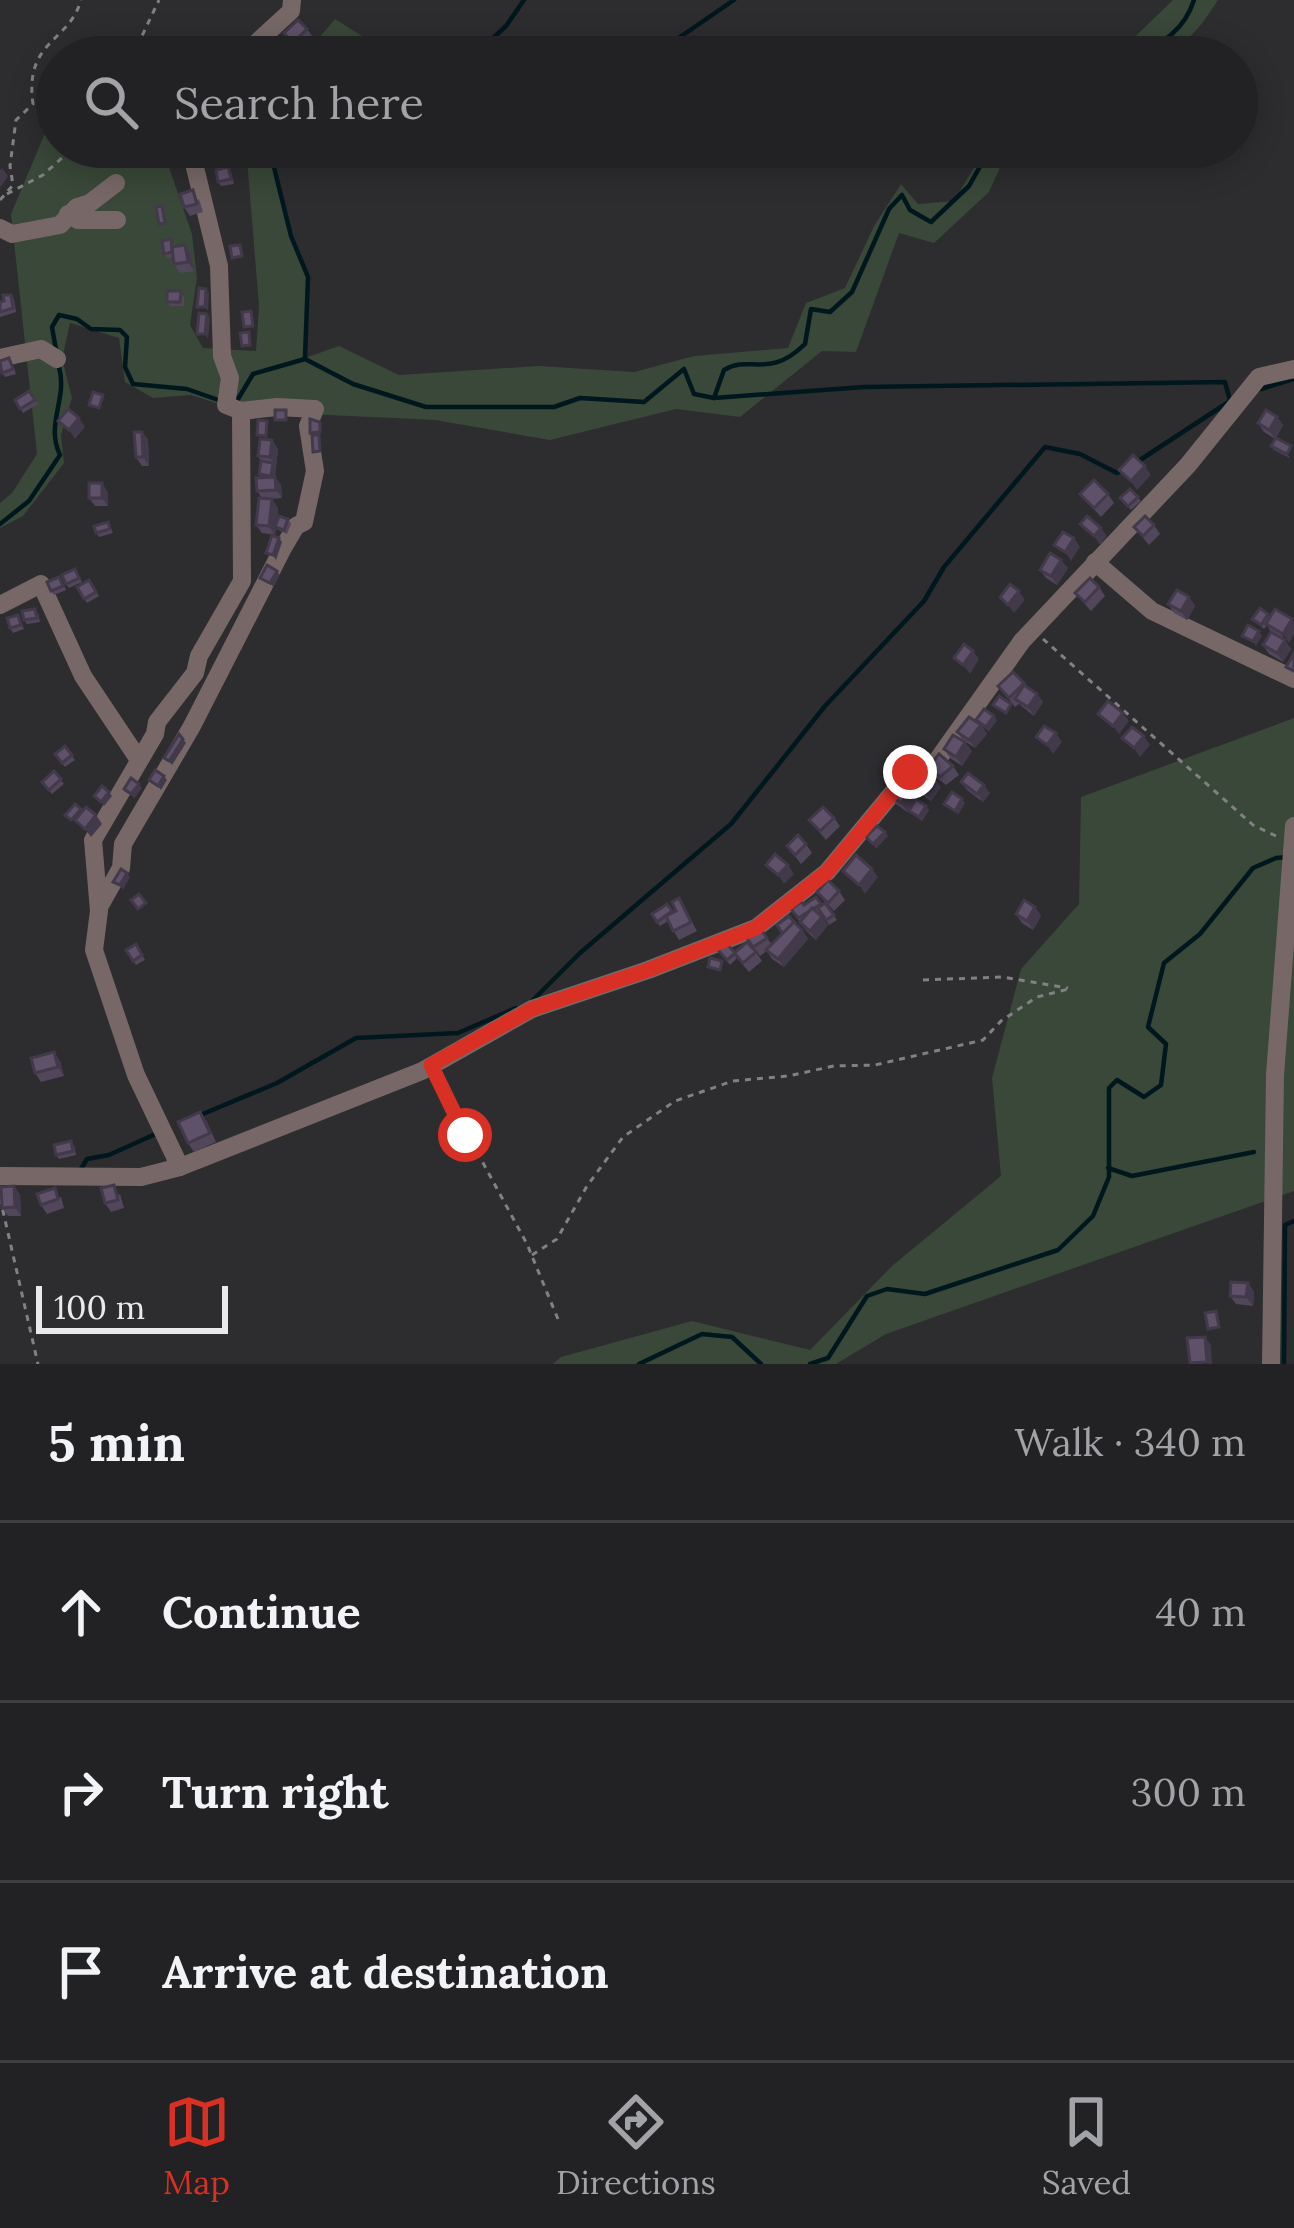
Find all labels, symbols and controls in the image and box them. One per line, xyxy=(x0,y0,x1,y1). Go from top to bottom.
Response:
search box xyxy=(36,36,1258,168)
icon: search xyxy=(78,69,144,135)
text: Search here xyxy=(174,74,424,131)
route end xyxy=(883,745,937,799)
route start xyxy=(438,1108,492,1162)
scale bar xyxy=(36,1280,228,1333)
text: 100 m xyxy=(54,1286,145,1328)
text: 5 min xyxy=(48,1410,185,1475)
text: Walk · 340 m xyxy=(1015,1417,1246,1467)
icon: ahead xyxy=(48,1579,114,1645)
text: Continue xyxy=(162,1583,361,1640)
text: 40 m xyxy=(1156,1587,1246,1637)
icon: right xyxy=(48,1759,114,1825)
text: Turn right xyxy=(162,1763,389,1820)
text: 300 m xyxy=(1131,1767,1246,1817)
icon: arrive xyxy=(48,1939,114,2005)
text: Arrive at destination xyxy=(162,1943,609,2000)
tab: Map xyxy=(163,2089,230,2203)
tab: Directions xyxy=(556,2089,716,2203)
tab: Saved xyxy=(1042,2089,1131,2203)

